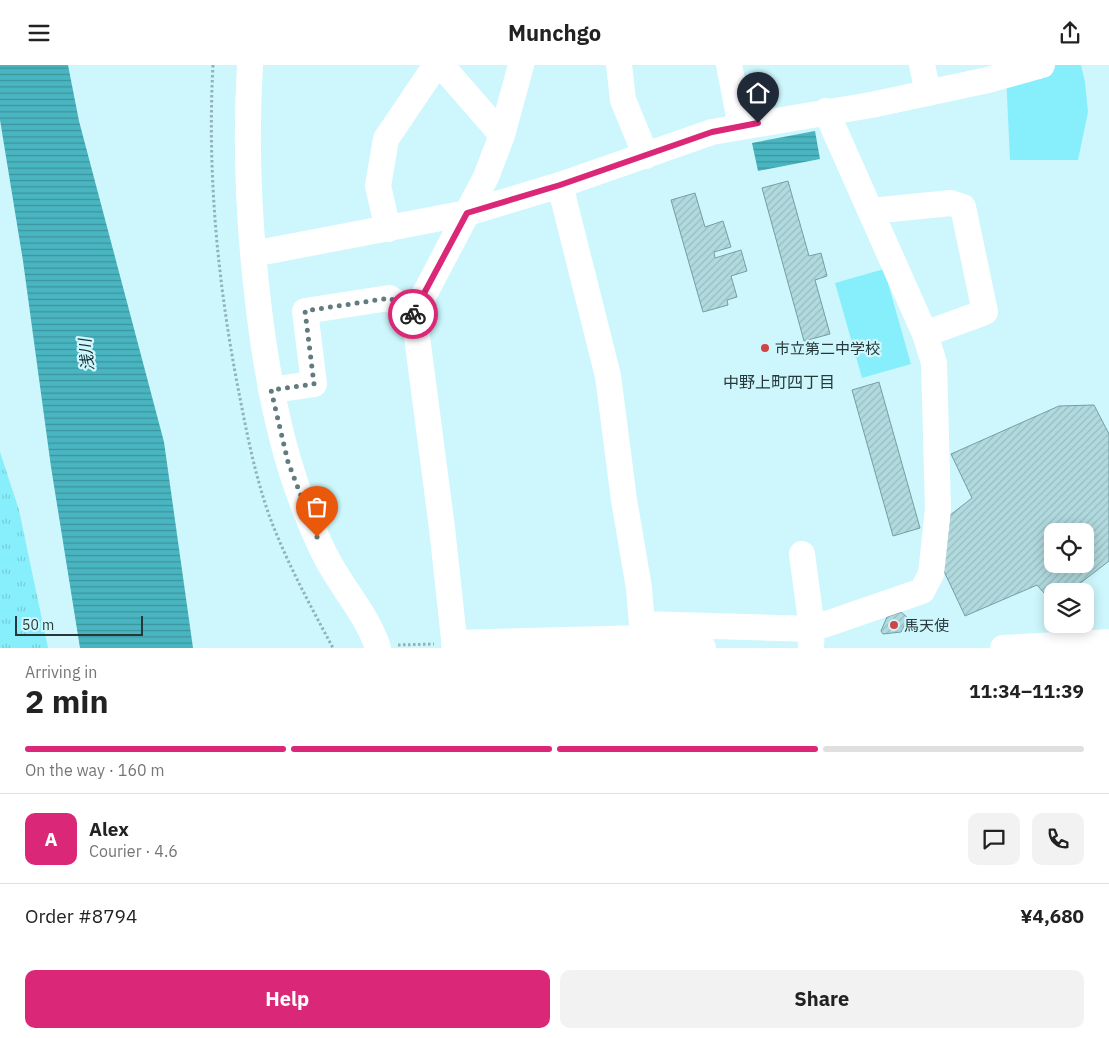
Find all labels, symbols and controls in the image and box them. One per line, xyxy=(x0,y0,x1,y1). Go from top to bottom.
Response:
text: Munchgo xyxy=(508,18,601,47)
icon: menu xyxy=(25,19,53,47)
icon: share xyxy=(1056,19,1084,47)
pin xyxy=(737,72,779,123)
icon: home xyxy=(744,79,772,107)
courier xyxy=(388,289,438,339)
icon: bike xyxy=(399,300,427,328)
water label: 浅川 xyxy=(74,336,98,372)
place label: 市立第二中学校 xyxy=(775,339,880,358)
marker: 市立第二中学校 xyxy=(759,342,771,354)
district label: 中野上町四丁目 xyxy=(723,372,835,392)
pin xyxy=(296,486,338,537)
icon: bag xyxy=(303,493,331,521)
map controls xyxy=(1044,523,1094,633)
button: locate xyxy=(1044,523,1094,573)
button: layers xyxy=(1044,583,1094,633)
scale bar xyxy=(15,613,142,636)
text: 50 m xyxy=(22,616,54,634)
place label: 馬天使 xyxy=(904,616,949,635)
marker: 馬天使 xyxy=(888,619,900,631)
text: Arriving in xyxy=(25,662,97,682)
text: 11:34–11:39 xyxy=(969,679,1084,703)
text: 2 min xyxy=(25,680,109,722)
text: On the way · 160 m xyxy=(25,760,164,780)
button: chat xyxy=(968,813,1020,865)
button: phone xyxy=(1032,813,1084,865)
text: Alex xyxy=(89,817,129,841)
text: A xyxy=(44,827,58,851)
text: Courier · 4.6 xyxy=(89,841,178,861)
text: Order #8794 xyxy=(25,904,137,928)
text: ¥4,680 xyxy=(1020,904,1084,928)
button: Help xyxy=(25,970,550,1028)
button: Share xyxy=(560,970,1084,1028)

